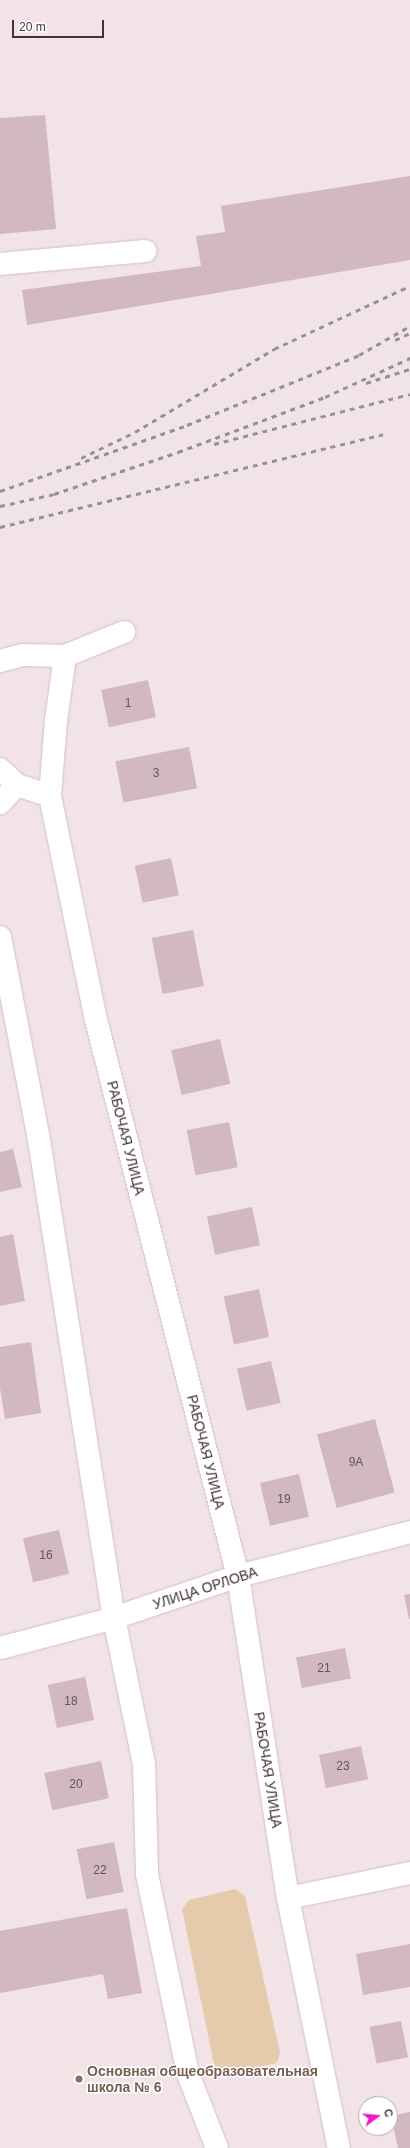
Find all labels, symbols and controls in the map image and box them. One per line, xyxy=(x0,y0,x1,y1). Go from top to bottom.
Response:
scale bar xyxy=(14,12,106,38)
text: 20 m xyxy=(19,20,46,34)
house number: 1 xyxy=(125,697,131,711)
house number: 3 xyxy=(153,767,159,781)
street label: РАБОЧАЯ УЛИЦА xyxy=(104,1079,148,1197)
street label: РАБОЧАЯ УЛИЦА xyxy=(184,1393,228,1511)
house number: 9А xyxy=(349,1456,363,1470)
house number: 19 xyxy=(277,1493,291,1507)
house number: 16 xyxy=(39,1549,53,1563)
street label: УЛИЦА ОРЛОВА xyxy=(151,1563,259,1613)
house number: 21 xyxy=(317,1662,331,1676)
house number: 18 xyxy=(64,1695,78,1709)
street label: РАБОЧАЯ УЛИЦА xyxy=(251,1711,285,1829)
house number: 23 xyxy=(336,1760,350,1774)
house number: 20 xyxy=(69,1778,83,1792)
house number: 22 xyxy=(93,1864,107,1878)
place label: Основная общеобразовательная школа № 6 xyxy=(87,2063,318,2096)
marker: Основная общеобразовательная школа № 6 xyxy=(74,2074,84,2084)
north arrow xyxy=(358,2096,398,2136)
text: С xyxy=(382,2107,395,2118)

